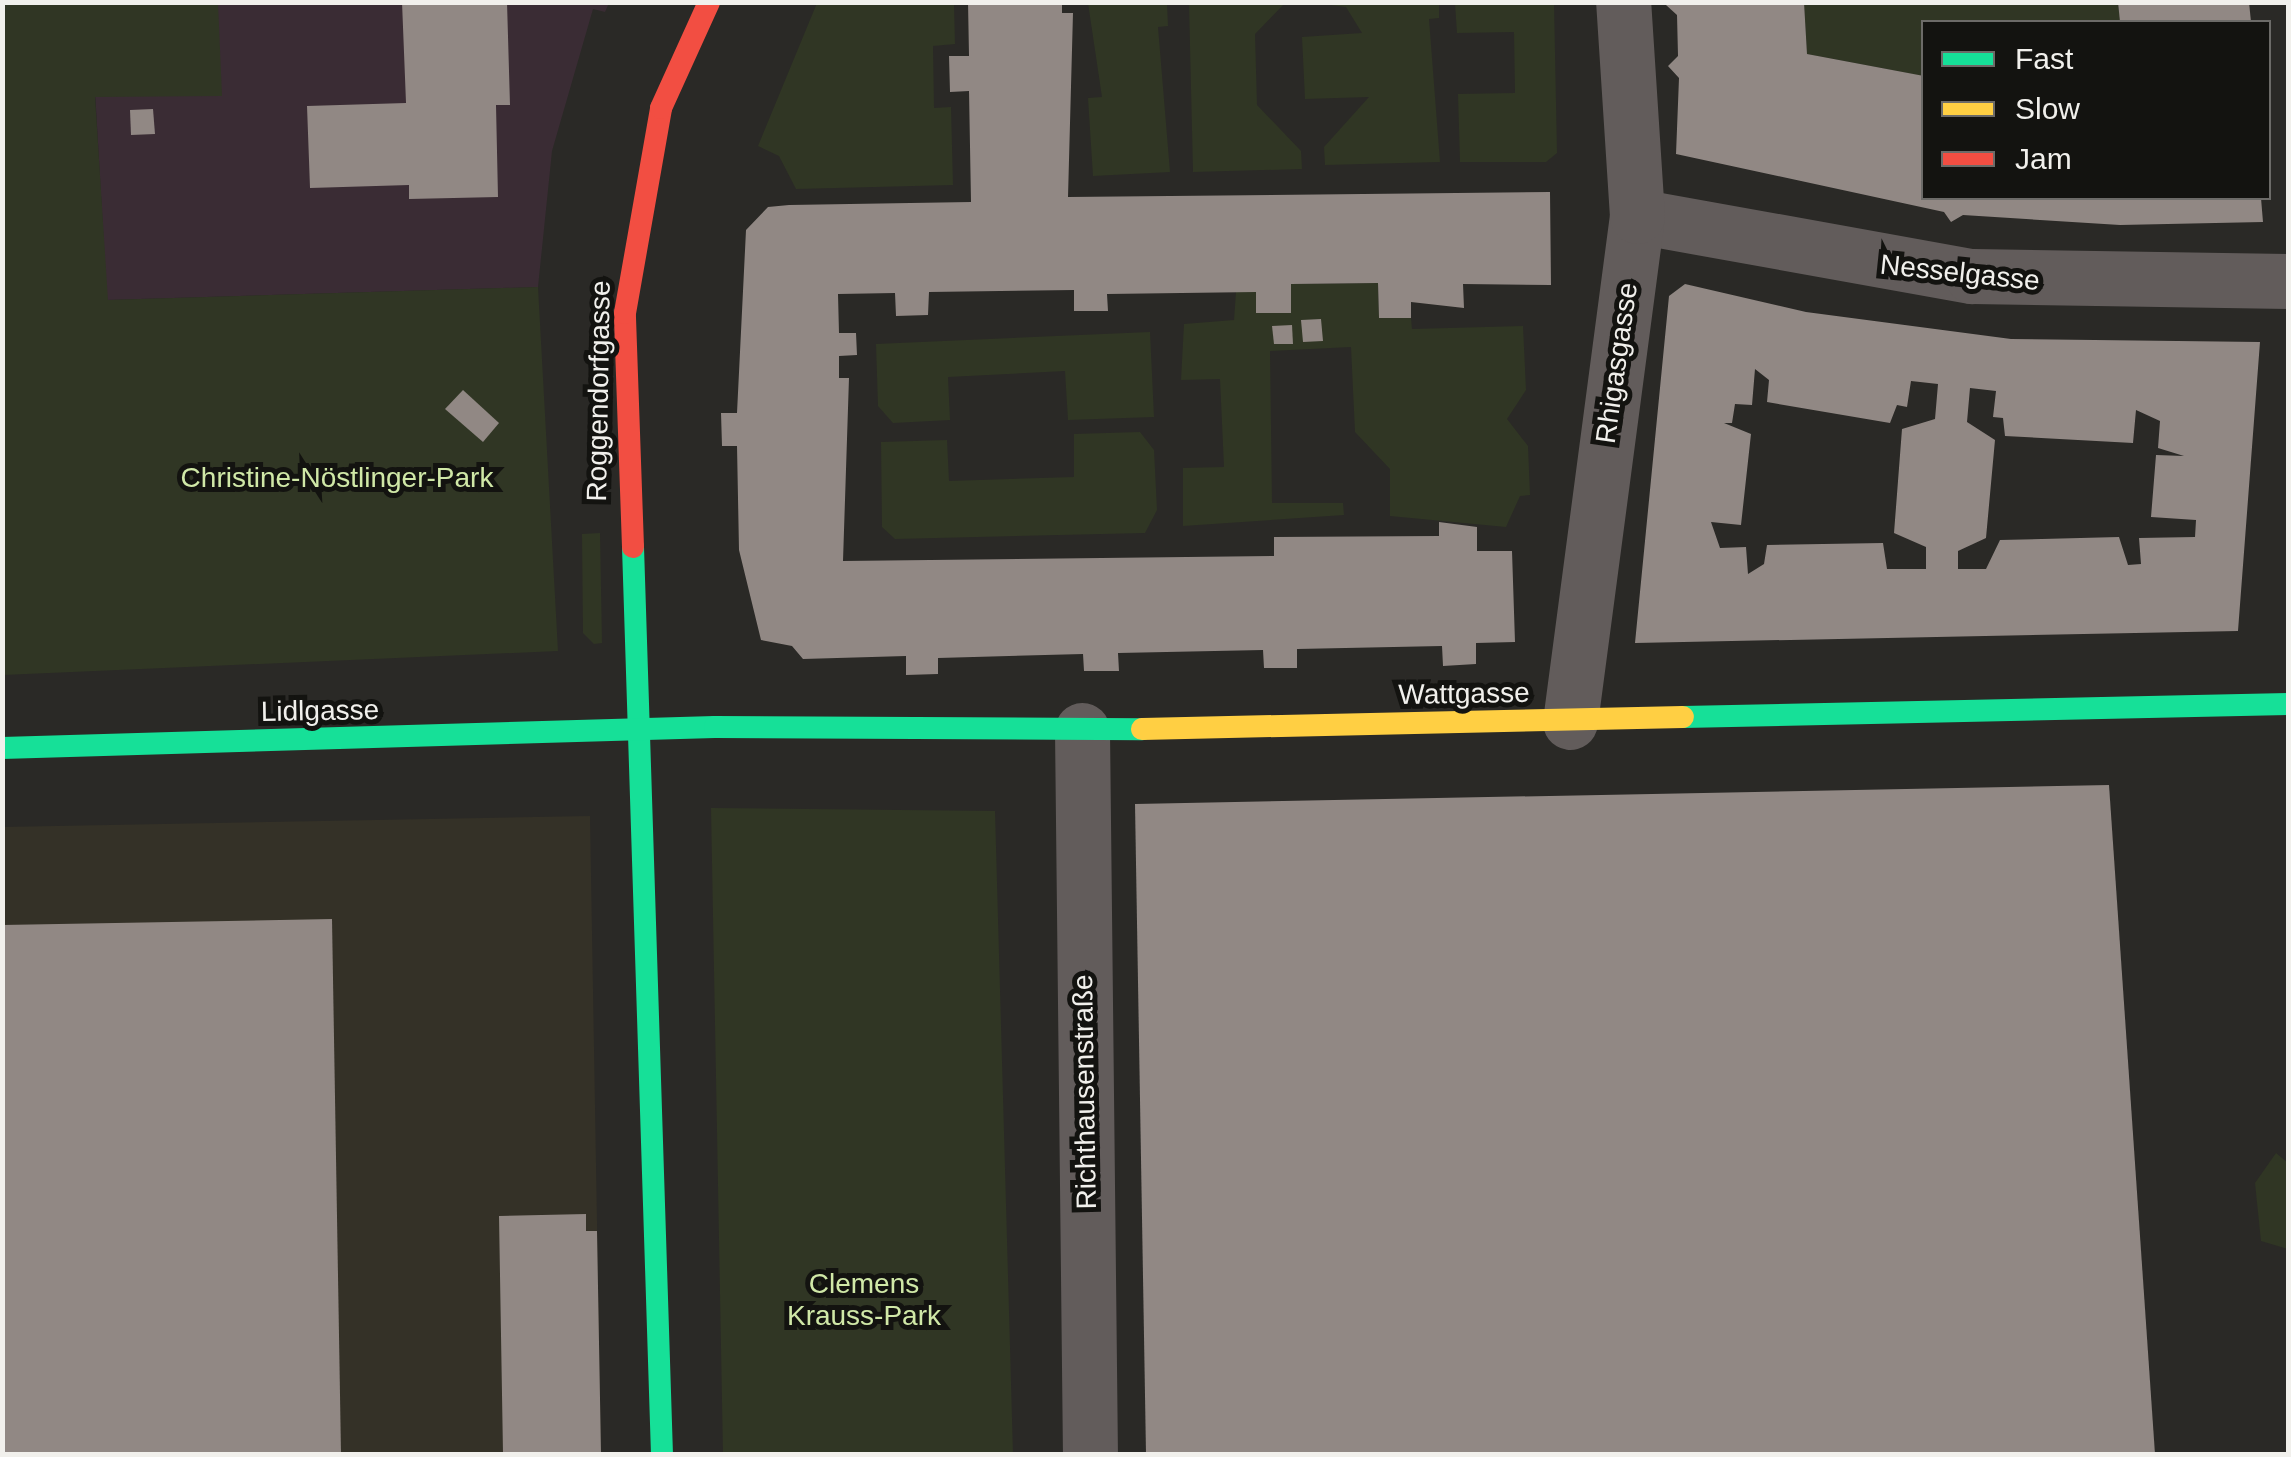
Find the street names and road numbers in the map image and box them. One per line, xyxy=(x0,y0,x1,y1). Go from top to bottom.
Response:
street label: Nesselgasse xyxy=(1879,248,2041,298)
street label: Roggendorfgasse xyxy=(580,280,618,502)
street label: Rhigasgasse xyxy=(1589,281,1645,445)
street label: Wattgasse xyxy=(1398,676,1530,712)
street label: Lidlgasse xyxy=(261,693,379,729)
street label: Richthausenstraße xyxy=(1066,974,1104,1210)

